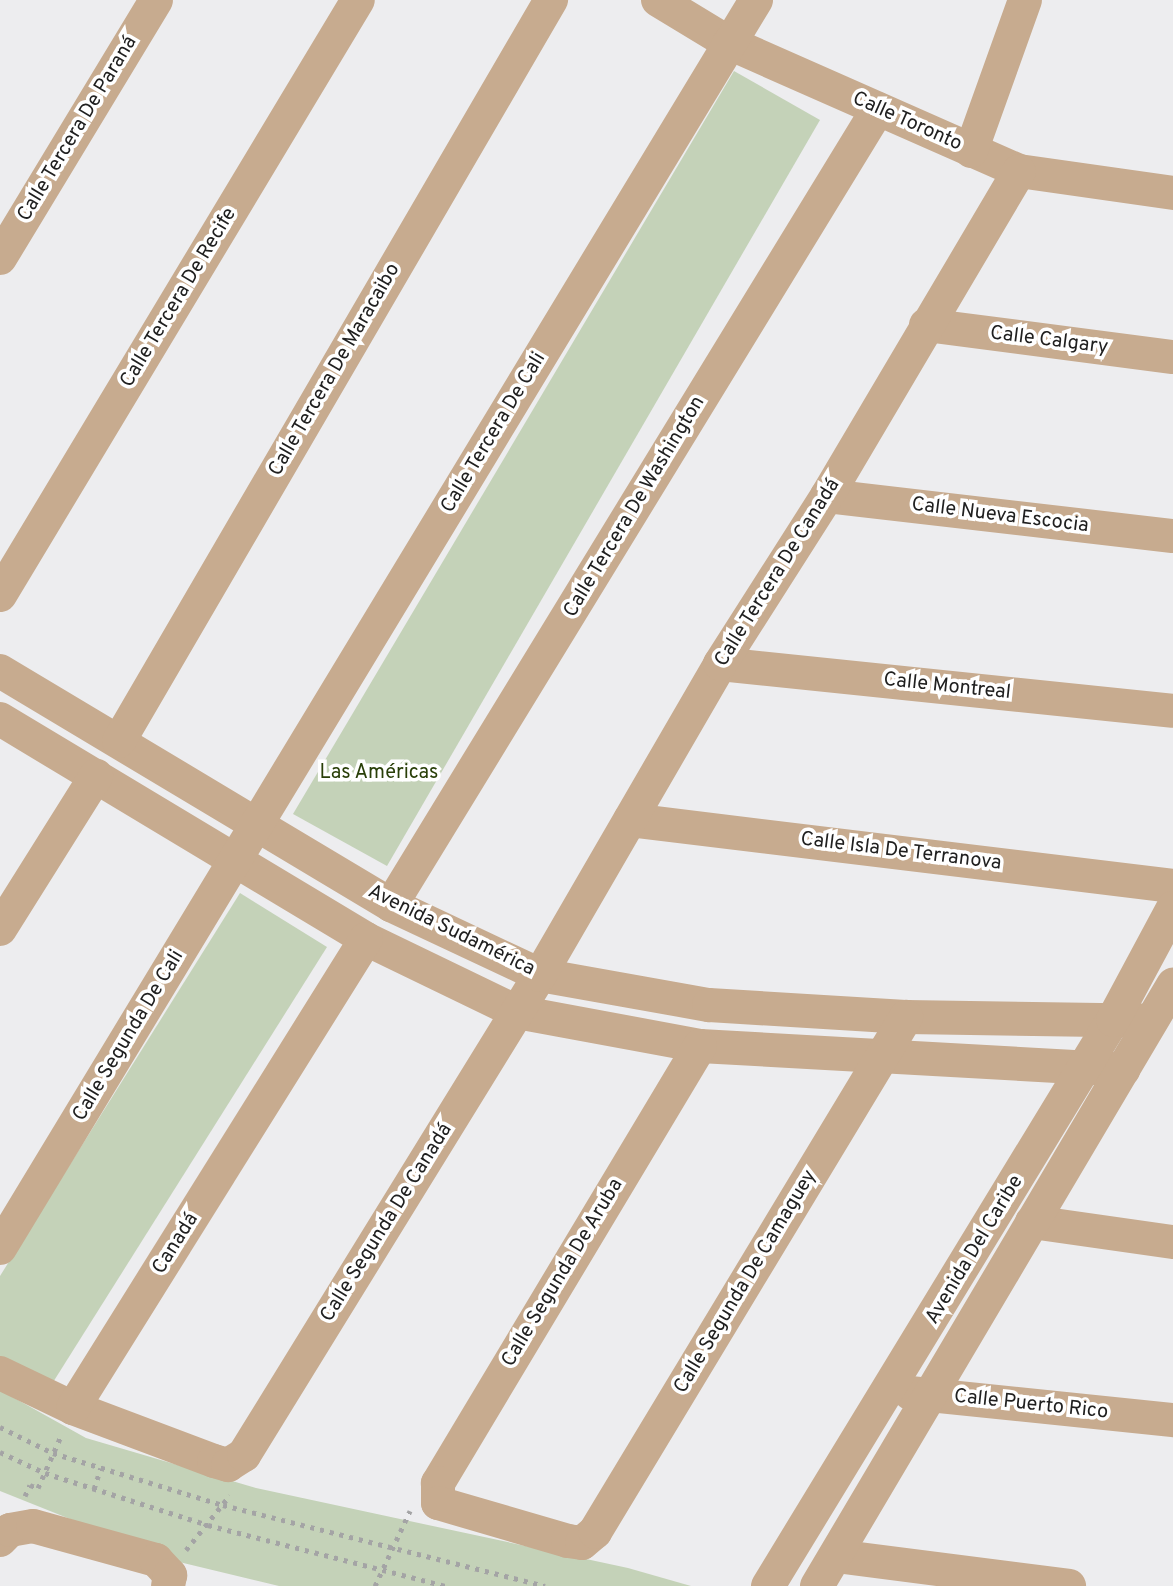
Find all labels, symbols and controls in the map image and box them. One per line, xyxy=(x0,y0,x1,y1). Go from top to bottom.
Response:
street label: Calle Tercera De Paraná xyxy=(13,32,143,226)
street label: Calle Toronto xyxy=(848,87,966,157)
street label: Calle Tercera De Recife xyxy=(116,204,242,392)
street label: Calle Tercera De Maracaibo xyxy=(264,259,406,481)
street label: Calle Calgary xyxy=(989,322,1109,360)
street label: Calle Tercera De Cali xyxy=(436,348,552,518)
street label: Calle Tercera De Washington xyxy=(559,391,711,623)
street label: Calle Tercera De Canadá xyxy=(710,474,846,672)
street label: Calle Nueva Escocia xyxy=(910,493,1090,539)
street label: Calle Montreal xyxy=(882,668,1012,706)
park label: Las Américas xyxy=(319,761,439,785)
street label: Calle Isla De Terranova xyxy=(799,828,1003,876)
street label: Avenida Sudamérica xyxy=(364,880,538,982)
street label: Calle Segunda De Cali xyxy=(68,946,190,1126)
street label: Calle Segunda De Canadá xyxy=(316,1119,458,1327)
street label: Calle Segunda De Camaguey xyxy=(670,1166,822,1398)
street label: Avenida Del Caribe xyxy=(921,1171,1029,1329)
street label: Calle Segunda De Aruba xyxy=(497,1174,629,1372)
street label: Canadá xyxy=(148,1209,204,1279)
street label: Calle Puerto Rico xyxy=(953,1385,1109,1425)

